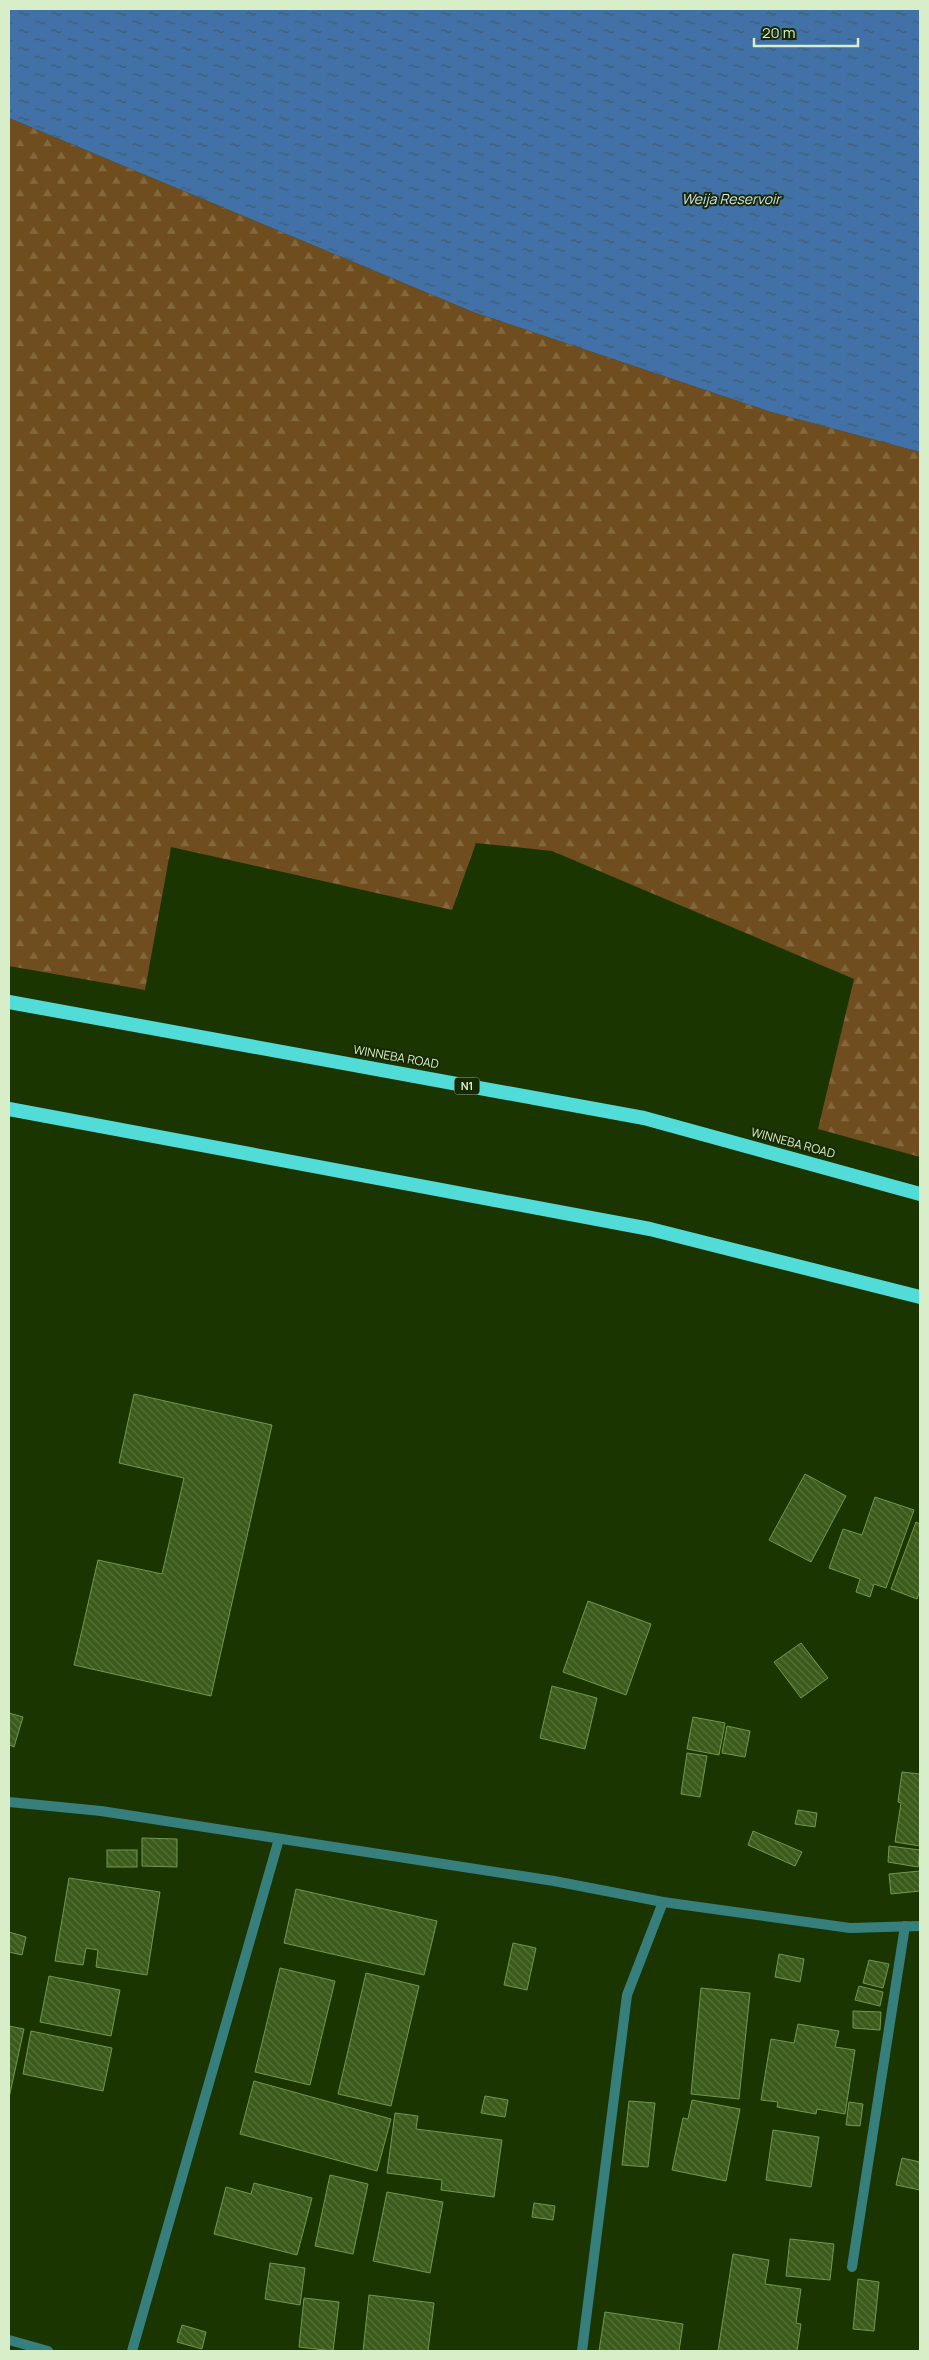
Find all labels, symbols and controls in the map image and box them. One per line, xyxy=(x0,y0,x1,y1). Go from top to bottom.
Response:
scale bar xyxy=(754,15,858,47)
text: 20 m xyxy=(762,22,795,43)
water label: Weija Reservoir xyxy=(682,189,782,208)
street label: WINNEBA ROAD xyxy=(352,1041,440,1072)
road number: N1 xyxy=(454,1078,480,1094)
street label: WINNEBA ROAD xyxy=(749,1123,837,1162)

